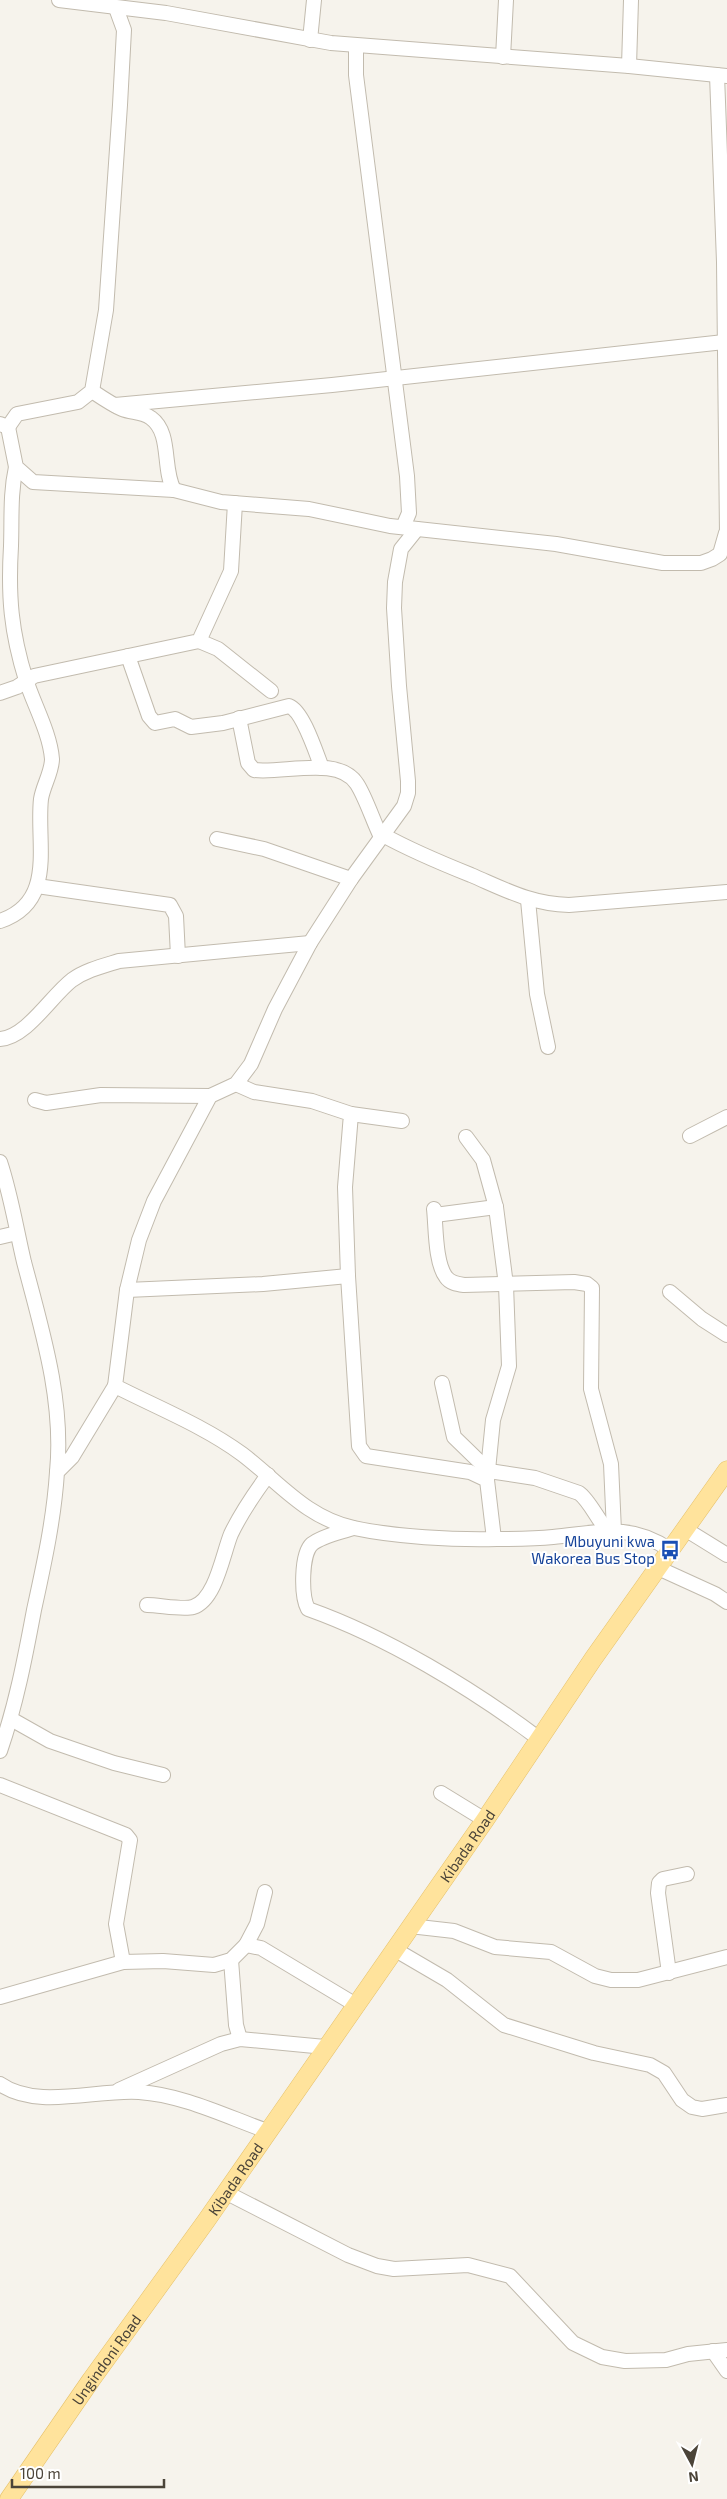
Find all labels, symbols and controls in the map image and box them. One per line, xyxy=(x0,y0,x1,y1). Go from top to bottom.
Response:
place label: Mbuyuni kwa Wakorea Bus Stop xyxy=(531,1532,655,1567)
bus stop icon: Mbuyuni kwa Wakorea Bus Stop xyxy=(659,1539,681,1561)
street label: Kibada Road xyxy=(436,1806,499,1885)
street label: Kibada Road xyxy=(204,2139,267,2219)
street label: Ungindoni Road xyxy=(68,2311,145,2408)
north arrow xyxy=(667,2439,717,2489)
scale bar xyxy=(12,2456,165,2488)
text: 100 m xyxy=(20,2464,61,2482)
text: N xyxy=(688,2468,700,2486)

